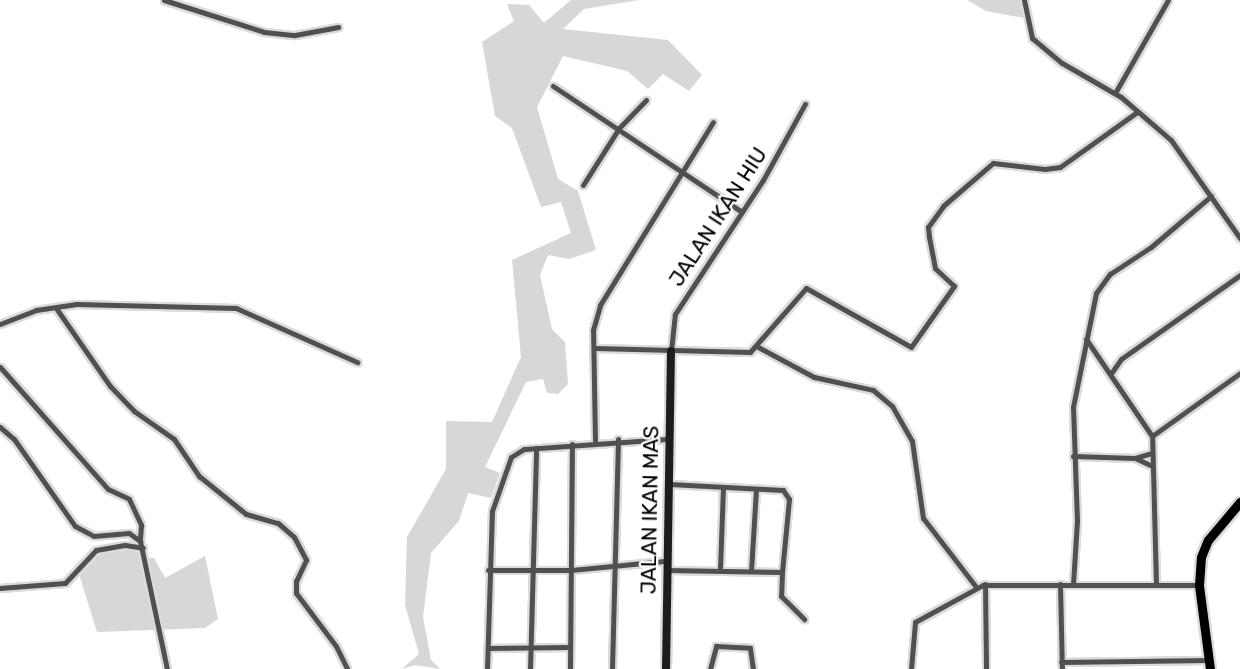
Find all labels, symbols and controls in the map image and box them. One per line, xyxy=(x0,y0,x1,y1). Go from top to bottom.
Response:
street label: JALAN IKAN HIU xyxy=(664,143,772,291)
street label: JALAN IKAN MAS xyxy=(636,426,664,594)

